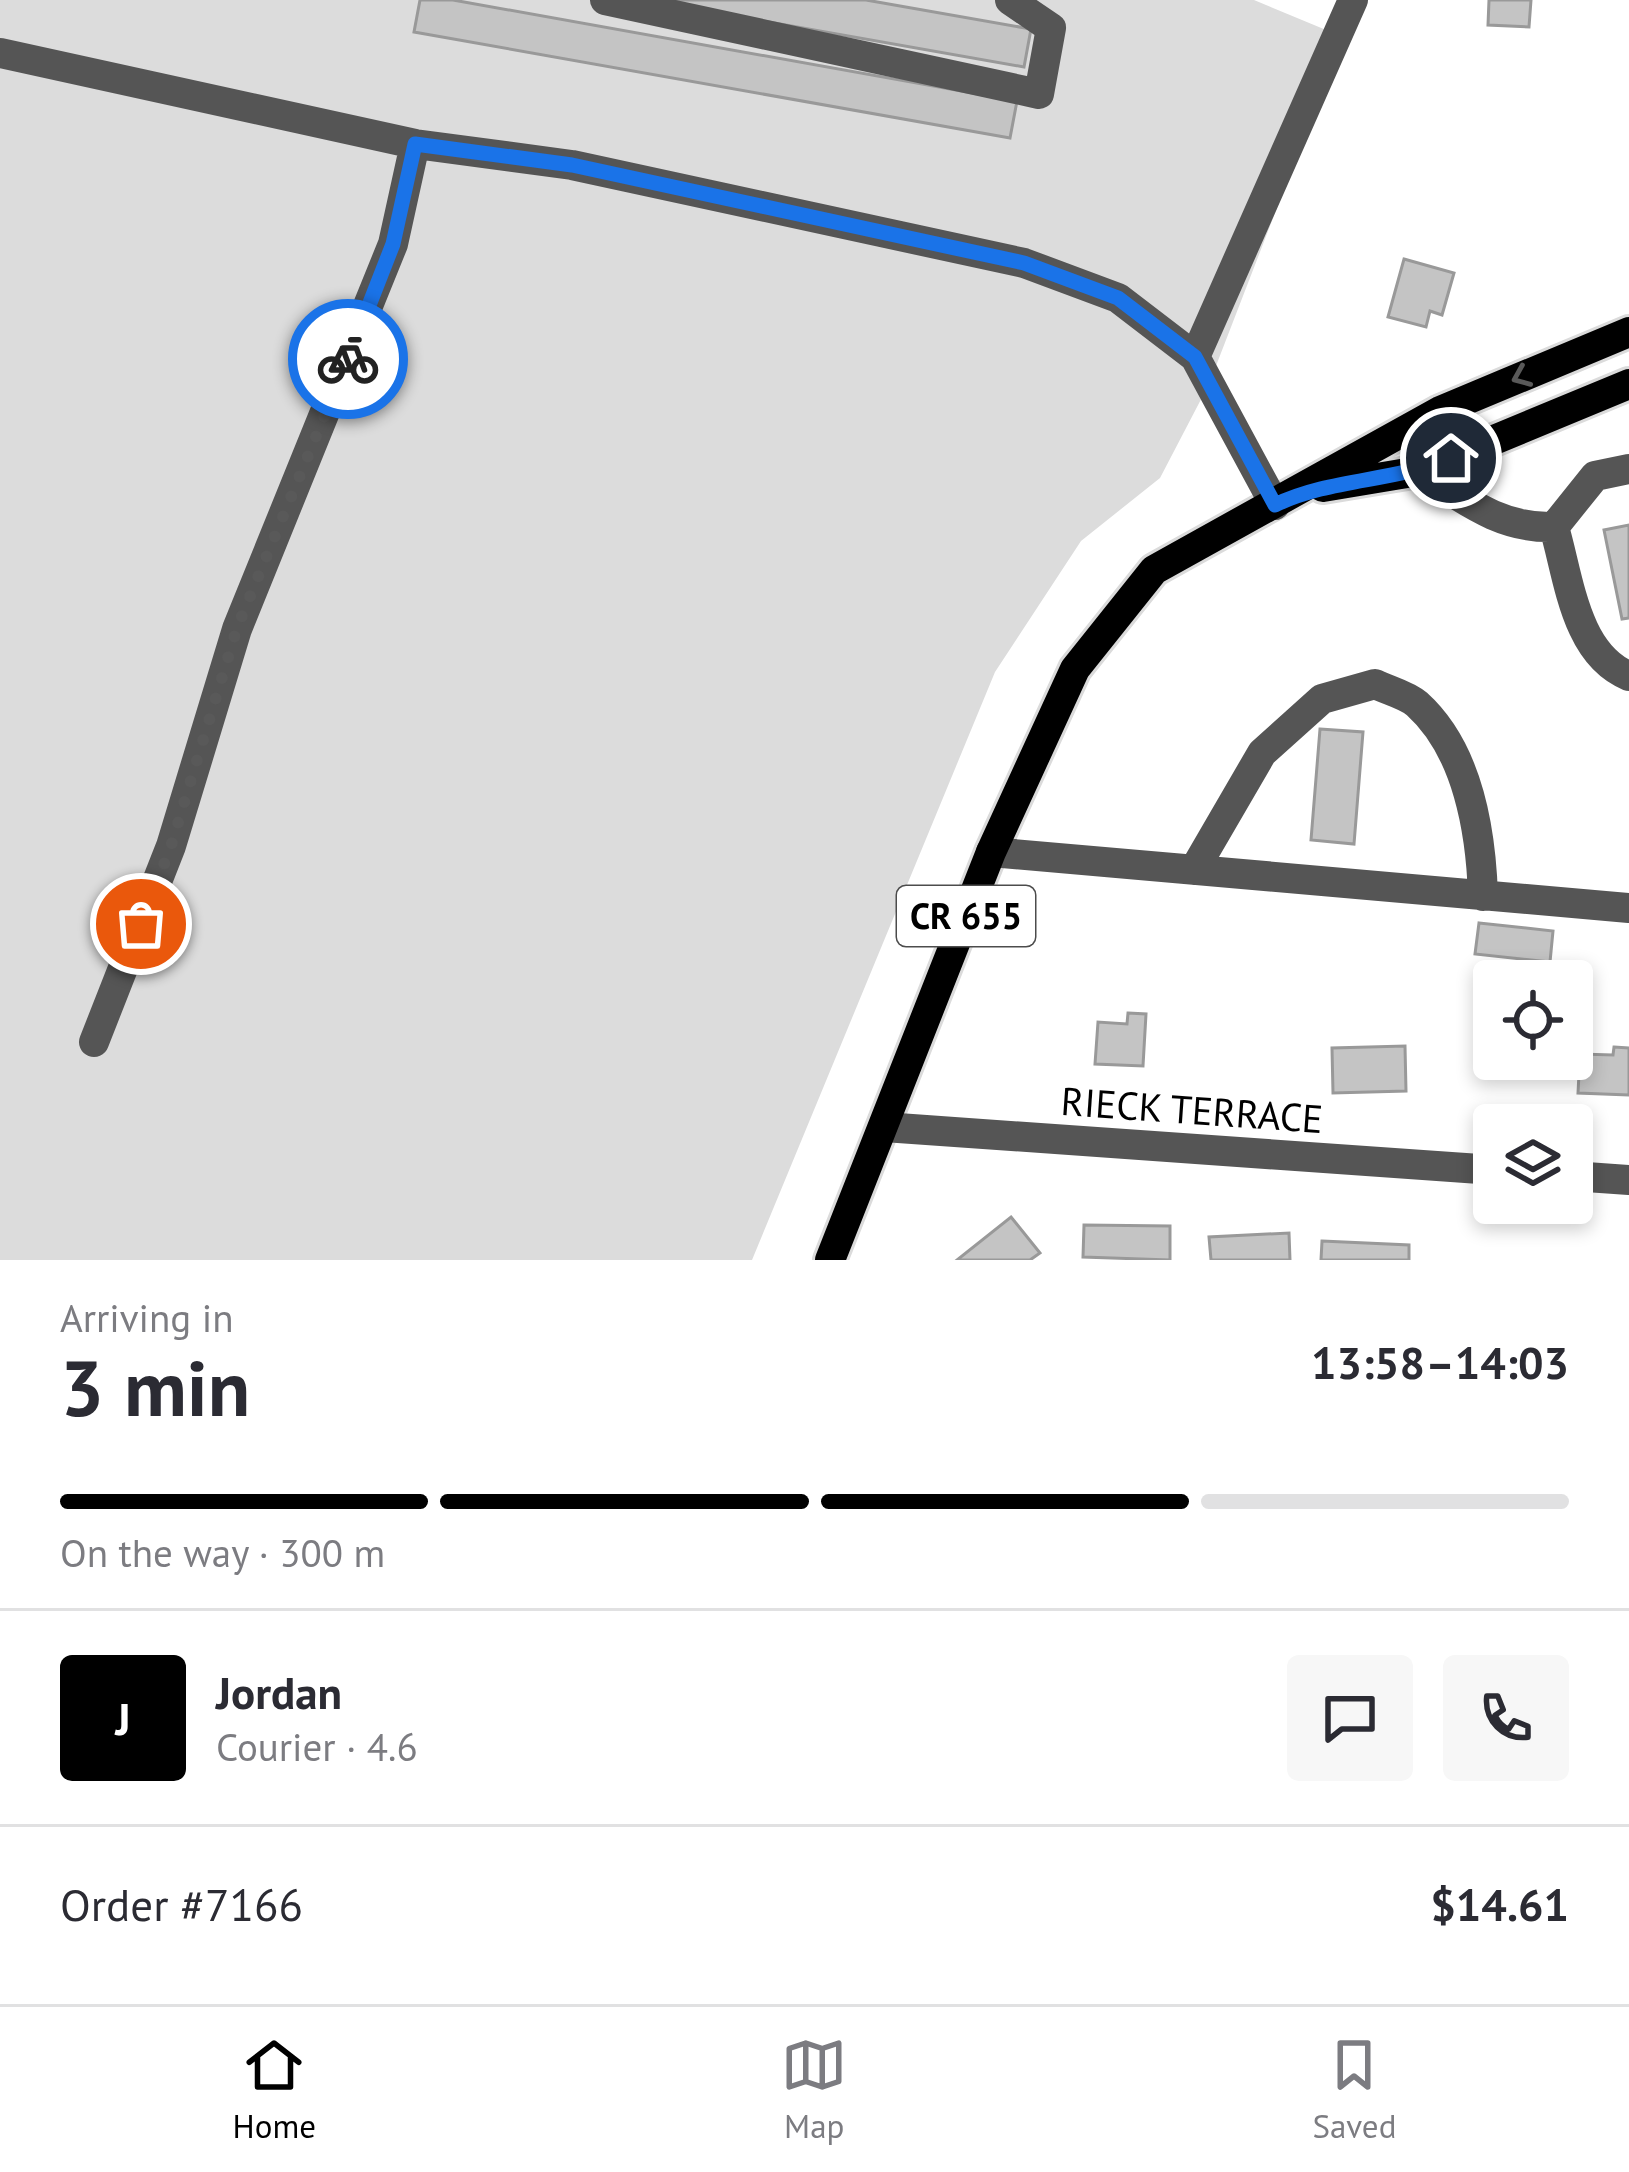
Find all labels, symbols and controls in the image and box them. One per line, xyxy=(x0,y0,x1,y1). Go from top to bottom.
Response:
courier xyxy=(288,299,408,419)
icon: bike xyxy=(315,326,381,392)
one-way arrow xyxy=(1512,363,1533,387)
pin xyxy=(1400,407,1502,509)
icon: home xyxy=(1418,425,1484,491)
pin xyxy=(90,873,192,975)
road number: CR 655 xyxy=(897,886,1035,946)
icon: bag xyxy=(108,891,174,957)
map controls xyxy=(1473,960,1593,1224)
button: locate xyxy=(1473,960,1593,1080)
street label: RIECK TERRACE xyxy=(1059,1075,1325,1144)
button: layers xyxy=(1473,1104,1593,1224)
text: Arriving in xyxy=(60,1292,234,1343)
text: 13:58–14:03 xyxy=(1311,1333,1569,1391)
text: 3 min xyxy=(60,1337,250,1438)
text: On the way · 300 m xyxy=(60,1527,385,1578)
button: chat xyxy=(1287,1655,1413,1781)
button: phone xyxy=(1443,1655,1569,1781)
text: Jordan xyxy=(216,1663,342,1721)
text: J xyxy=(115,1689,131,1747)
text: Courier · 4.6 xyxy=(216,1721,418,1772)
text: Order #7166 xyxy=(60,1875,303,1933)
text: $14.61 xyxy=(1430,1875,1569,1933)
tab: Home xyxy=(233,2032,316,2147)
tab: Map xyxy=(781,2032,847,2147)
tab: Saved xyxy=(1312,2032,1396,2147)

